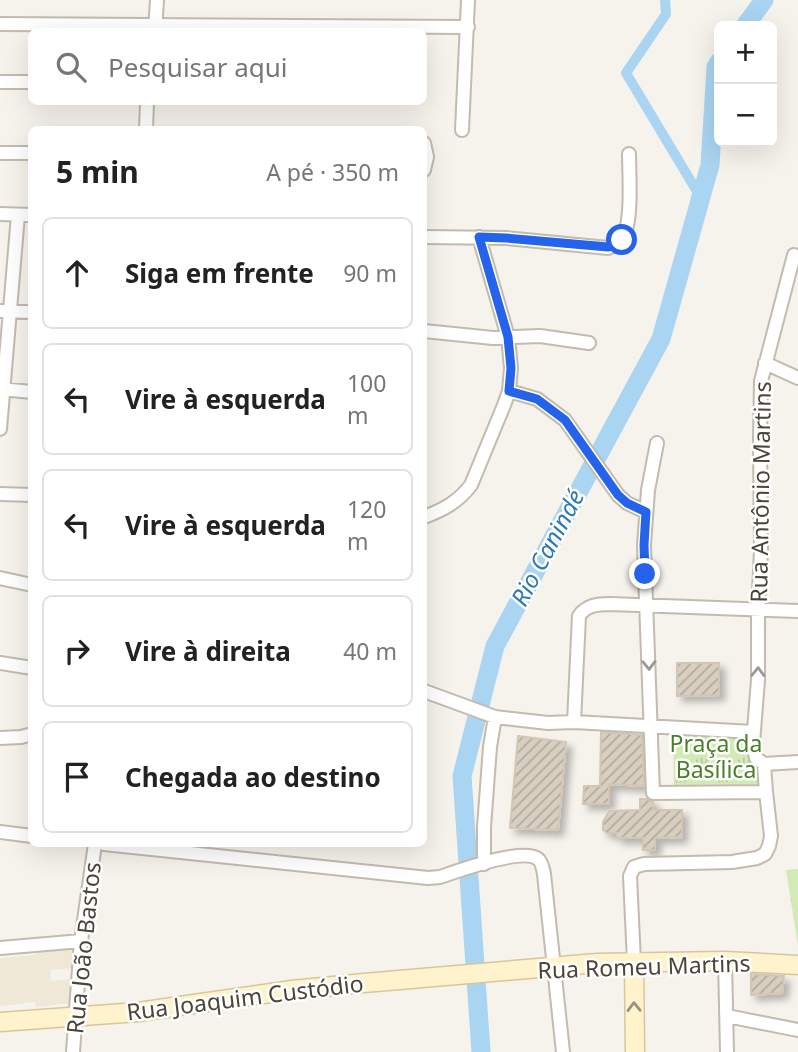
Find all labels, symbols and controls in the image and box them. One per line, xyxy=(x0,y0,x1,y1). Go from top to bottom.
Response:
map controls xyxy=(714,21,777,147)
button: + xyxy=(714,21,777,84)
search box xyxy=(28,28,427,105)
icon: search xyxy=(52,48,90,86)
text: Pesquisar aqui xyxy=(108,49,288,85)
button: − xyxy=(714,84,777,147)
text: 5 min xyxy=(56,151,139,192)
text: A pé · 350 m xyxy=(266,156,399,188)
route start xyxy=(606,224,637,255)
icon: ahead xyxy=(58,254,96,292)
text: Siga em frente xyxy=(125,255,314,291)
text: 90 m xyxy=(343,257,397,289)
text: 100 m xyxy=(347,367,386,431)
icon: left xyxy=(58,380,96,418)
text: Vire à esquerda xyxy=(125,381,326,417)
street label: Rua Antônio Martins xyxy=(742,381,778,603)
water label: Rio Canindé xyxy=(502,483,591,611)
text: 120 m xyxy=(347,493,386,557)
icon: left xyxy=(58,506,96,544)
text: Vire à esquerda xyxy=(125,507,326,543)
route end xyxy=(629,558,660,589)
icon: right xyxy=(58,632,96,670)
text: Vire à direita xyxy=(125,633,291,669)
text: 40 m xyxy=(343,635,397,667)
one-way arrow xyxy=(641,661,657,671)
one-way arrow xyxy=(750,666,766,677)
park label: Praça da Basílica xyxy=(670,727,762,785)
icon: arrive xyxy=(58,758,96,796)
text: Chegada ao destino xyxy=(125,759,381,795)
street label: Rua João Bastos xyxy=(58,860,108,1035)
street label: Rua Romeu Martins xyxy=(537,946,751,986)
street label: Rua Joaquim Custódio xyxy=(125,967,365,1027)
one-way arrow xyxy=(627,1001,642,1012)

